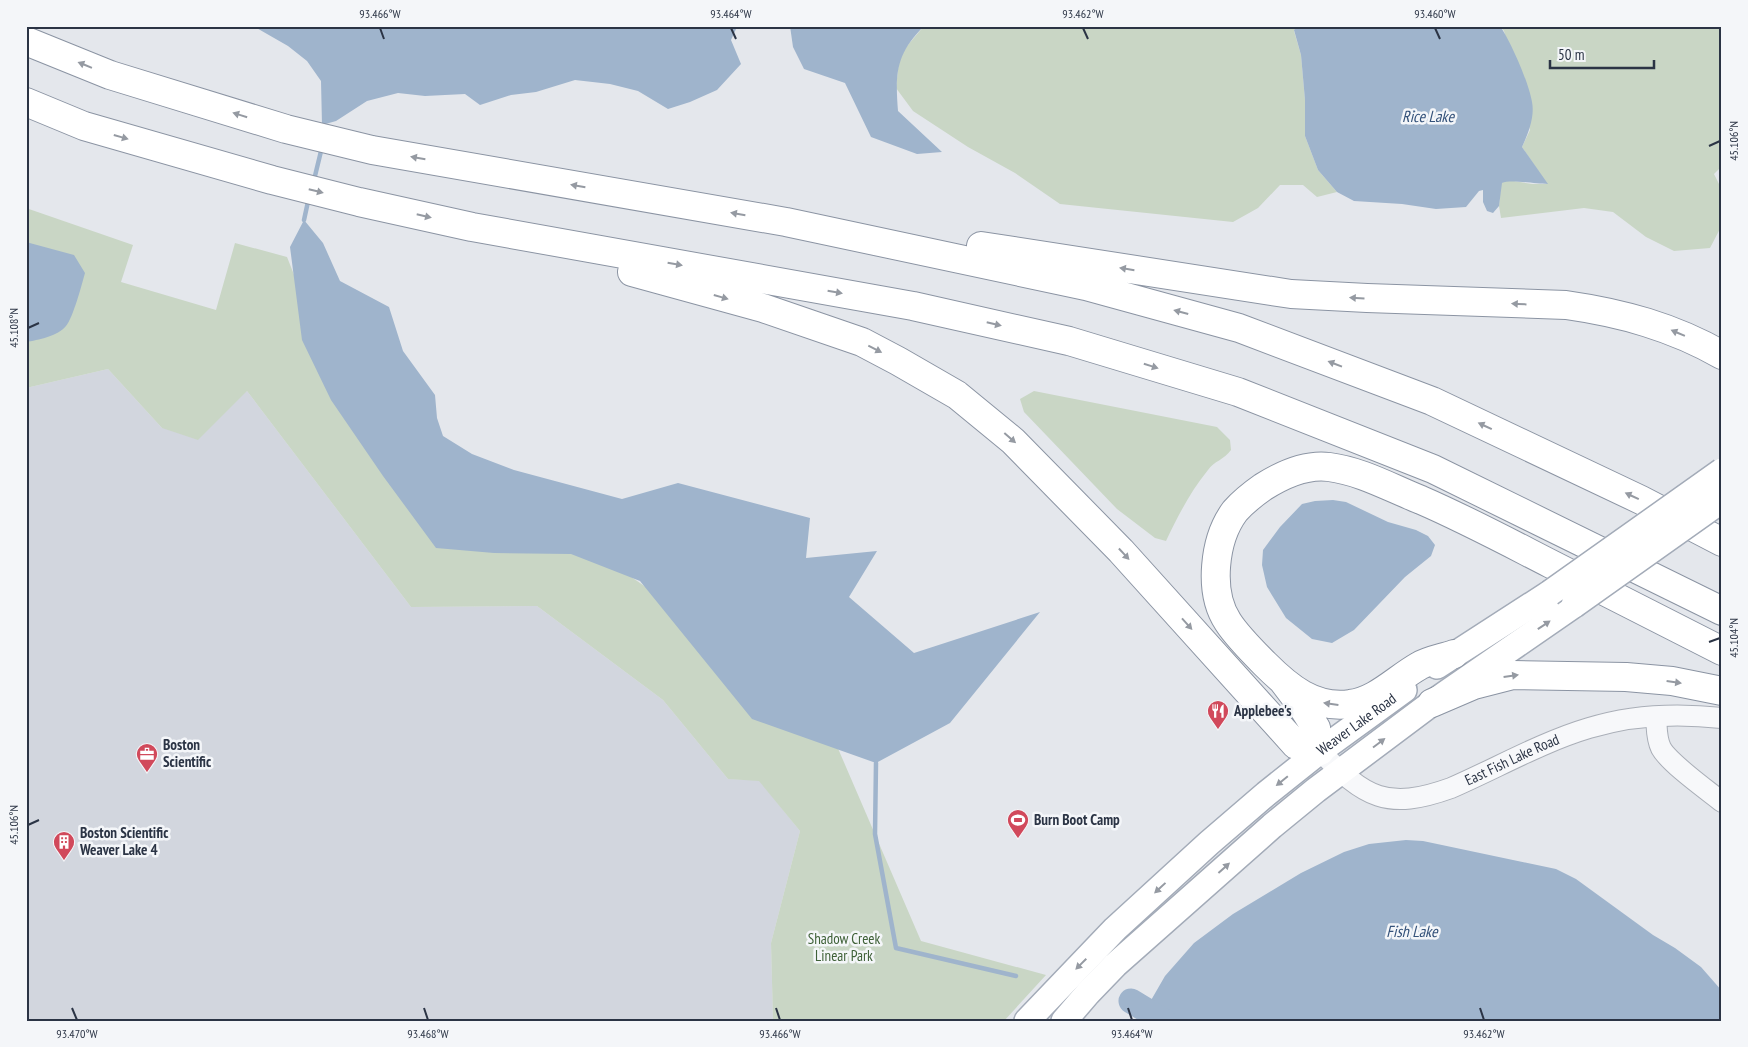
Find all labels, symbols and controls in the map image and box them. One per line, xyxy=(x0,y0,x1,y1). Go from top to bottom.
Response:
text: 93.466°W xyxy=(359,6,401,21)
text: 93.464°W xyxy=(710,6,752,21)
text: 93.462°W xyxy=(1062,6,1104,21)
text: 93.460°W xyxy=(1414,6,1456,21)
scale bar xyxy=(1550,38,1654,70)
text: 50 m xyxy=(1558,45,1584,64)
one-way arrow xyxy=(77,61,92,69)
water label: Rice Lake xyxy=(1402,106,1455,126)
one-way arrow xyxy=(232,111,247,119)
text: 45.106°N xyxy=(1726,121,1741,161)
one-way arrow xyxy=(114,133,129,141)
one-way arrow xyxy=(409,154,425,162)
one-way arrow xyxy=(569,181,585,189)
one-way arrow xyxy=(308,187,323,195)
one-way arrow xyxy=(729,209,745,217)
one-way arrow xyxy=(416,213,432,221)
one-way arrow xyxy=(667,260,683,268)
one-way arrow xyxy=(1118,264,1134,272)
one-way arrow xyxy=(827,289,843,297)
one-way arrow xyxy=(714,293,729,301)
one-way arrow xyxy=(1349,293,1365,301)
one-way arrow xyxy=(1511,299,1527,307)
text: 45.108°N xyxy=(6,308,21,348)
one-way arrow xyxy=(1173,308,1189,316)
one-way arrow xyxy=(987,320,1002,328)
one-way arrow xyxy=(1670,329,1685,337)
one-way arrow xyxy=(868,345,882,353)
one-way arrow xyxy=(1327,360,1342,368)
one-way arrow xyxy=(1144,362,1159,370)
one-way arrow xyxy=(1478,422,1492,430)
one-way arrow xyxy=(1003,433,1016,444)
one-way arrow xyxy=(1625,491,1639,499)
one-way arrow xyxy=(1118,548,1130,560)
one-way arrow xyxy=(1181,618,1193,630)
text: 45.104°N xyxy=(1726,618,1741,658)
one-way arrow xyxy=(1538,620,1551,630)
one-way arrow xyxy=(1504,672,1520,680)
one-way arrow xyxy=(1666,678,1682,686)
street label: Weaver Lake Road xyxy=(1313,689,1400,759)
restaurant icon: Applebee's xyxy=(1206,699,1230,730)
one-way arrow xyxy=(1322,699,1338,707)
place label: Applebee's xyxy=(1233,701,1291,720)
street label: East Fish Lake Road xyxy=(1462,729,1562,789)
place label: Boston Scientific xyxy=(163,735,212,771)
one-way arrow xyxy=(1373,738,1386,749)
office icon: Boston Scientific xyxy=(135,742,159,773)
one-way arrow xyxy=(1276,776,1289,787)
text: 45.106°N xyxy=(6,805,21,845)
sports icon: Burn Boot Camp xyxy=(1006,808,1030,839)
place label: Burn Boot Camp xyxy=(1034,810,1120,829)
place label: Boston Scientific Weaver Lake 4 xyxy=(79,823,169,859)
building icon: Boston Scientific Weaver Lake 4 xyxy=(52,830,76,861)
one-way arrow xyxy=(1217,862,1229,874)
one-way arrow xyxy=(1154,882,1166,894)
water label: Fish Lake xyxy=(1386,921,1439,941)
park label: Shadow Creek Linear Park xyxy=(808,929,880,965)
one-way arrow xyxy=(1075,958,1087,970)
text: 93.470°W xyxy=(56,1026,98,1041)
text: 93.468°W xyxy=(407,1026,449,1041)
text: 93.466°W xyxy=(759,1026,801,1041)
text: 93.464°W xyxy=(1111,1026,1153,1041)
text: 93.462°W xyxy=(1463,1026,1505,1041)

